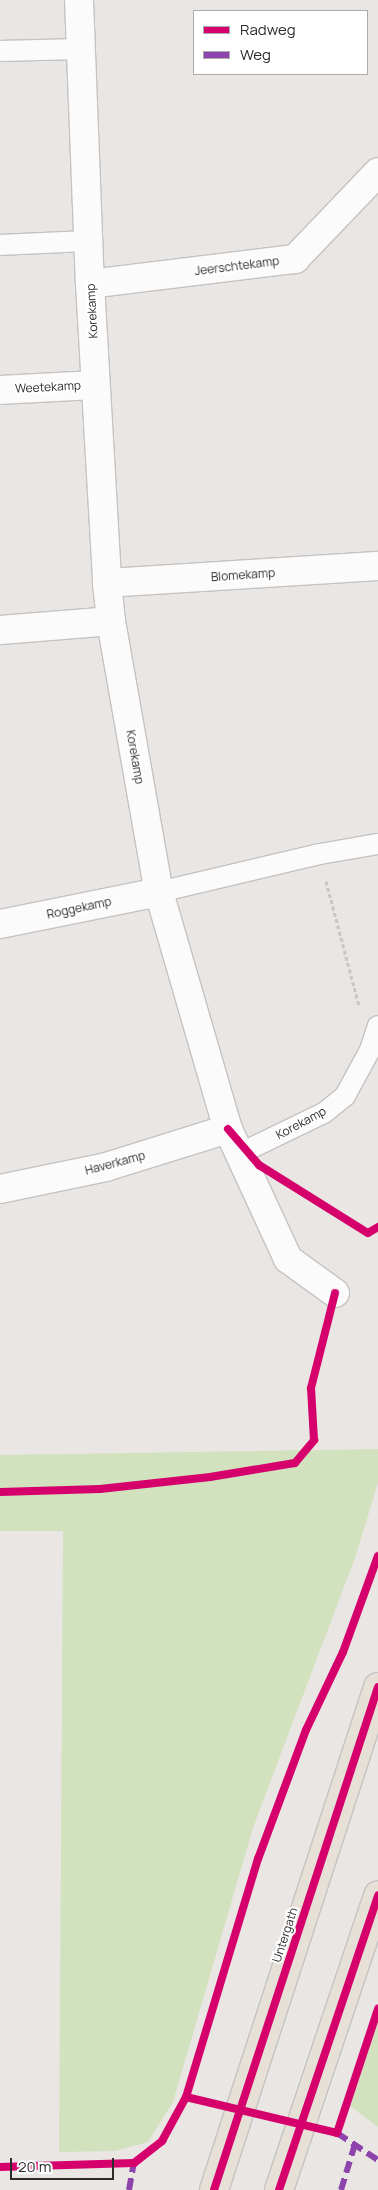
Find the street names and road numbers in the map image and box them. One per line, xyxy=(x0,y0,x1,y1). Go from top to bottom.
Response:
street label: Jeerschtekamp xyxy=(194,254,280,278)
street label: Korekamp xyxy=(83,283,101,339)
street label: Weetekamp xyxy=(15,378,81,396)
street label: Blomekamp xyxy=(210,566,276,584)
street label: Korekamp xyxy=(123,729,147,785)
street label: Roggekamp xyxy=(45,894,113,922)
street label: Korekamp xyxy=(273,1104,329,1142)
street label: Haverkamp xyxy=(83,1148,147,1178)
street label: Untergath xyxy=(269,1906,301,1964)

